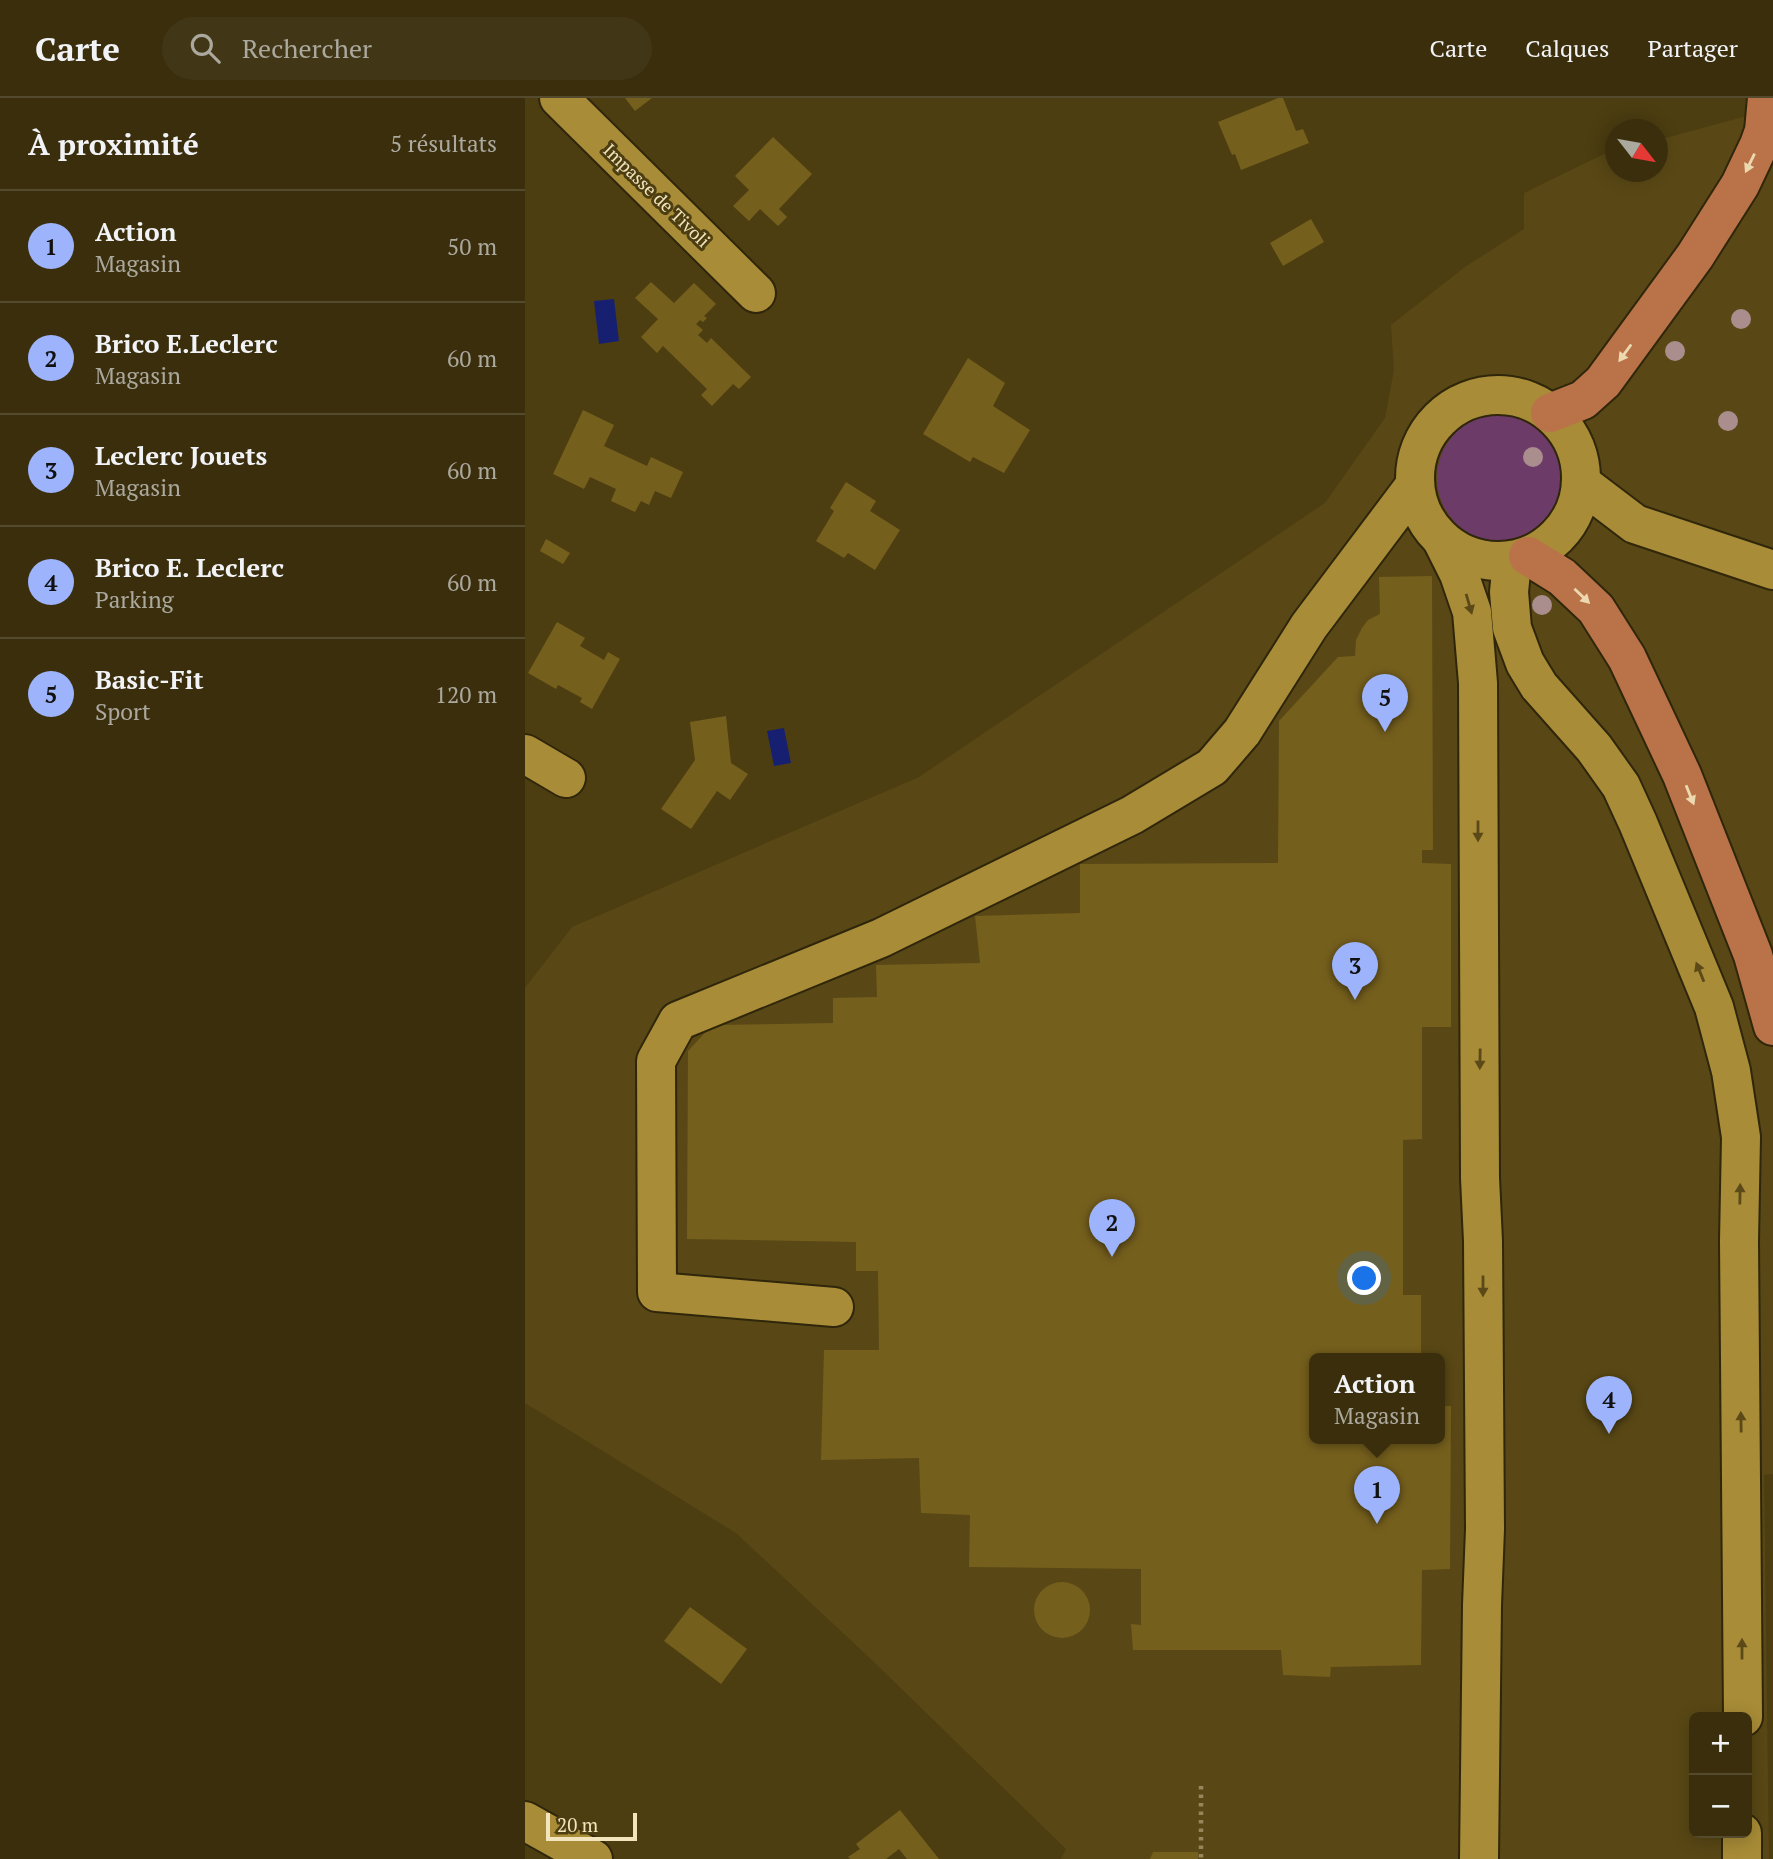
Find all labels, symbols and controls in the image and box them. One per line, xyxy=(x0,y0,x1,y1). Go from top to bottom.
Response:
search box xyxy=(162,17,652,80)
text: Carte xyxy=(35,27,120,70)
icon: search xyxy=(186,29,224,67)
text: Rechercher xyxy=(242,31,372,65)
text: Carte xyxy=(1429,32,1487,64)
text: Calques xyxy=(1525,32,1609,64)
text: Partager xyxy=(1647,32,1738,64)
north arrow xyxy=(1605,119,1668,182)
text: À proximité xyxy=(28,124,199,164)
text: 5 résultats xyxy=(390,128,497,159)
street label: Impasse de Tivoli xyxy=(598,138,716,252)
one-way arrow xyxy=(1745,153,1756,173)
text: Action xyxy=(95,214,176,248)
text: 1 xyxy=(45,231,58,262)
text: 50 m xyxy=(447,231,497,262)
text: Magasin xyxy=(95,248,181,279)
text: Brico E.Leclerc xyxy=(95,326,278,360)
text: 2 xyxy=(45,343,58,374)
text: 60 m xyxy=(447,343,497,374)
one-way arrow xyxy=(1618,344,1632,362)
text: Magasin xyxy=(95,360,181,391)
text: Leclerc Jouets xyxy=(95,438,267,472)
text: 3 xyxy=(45,455,58,486)
text: 60 m xyxy=(447,455,497,486)
text: Magasin xyxy=(95,472,181,503)
text: Brico E. Leclerc xyxy=(95,550,284,584)
text: 4 xyxy=(45,567,58,598)
text: 60 m xyxy=(447,567,497,598)
text: Parking xyxy=(95,584,174,615)
one-way arrow xyxy=(1573,588,1590,604)
one-way arrow xyxy=(1464,594,1475,616)
text: Basic-Fit xyxy=(95,662,204,696)
pin: 5 xyxy=(1362,674,1408,732)
text: 5 xyxy=(45,679,58,710)
text: 120 m xyxy=(435,679,497,710)
text: Sport xyxy=(95,696,150,727)
one-way arrow xyxy=(1685,785,1696,806)
one-way arrow xyxy=(1472,820,1484,842)
pin: 3 xyxy=(1332,942,1378,1000)
one-way arrow xyxy=(1694,962,1705,983)
one-way arrow xyxy=(1474,1048,1486,1070)
one-way arrow xyxy=(1734,1183,1746,1205)
pin: 2 xyxy=(1089,1199,1135,1257)
your location xyxy=(1347,1261,1381,1295)
one-way arrow xyxy=(1477,1275,1489,1297)
popup xyxy=(1309,1353,1445,1444)
text: Action xyxy=(1334,1366,1416,1400)
pin: 4 xyxy=(1586,1376,1632,1434)
text: Magasin xyxy=(1334,1400,1420,1431)
one-way arrow xyxy=(1735,1410,1747,1432)
pin: 1 xyxy=(1354,1466,1400,1524)
one-way arrow xyxy=(1736,1638,1748,1660)
map controls xyxy=(1689,1712,1752,1838)
button: + xyxy=(1689,1712,1752,1775)
button: − xyxy=(1689,1775,1752,1838)
scale bar xyxy=(546,1810,637,1842)
text: 20 m xyxy=(557,1812,598,1837)

